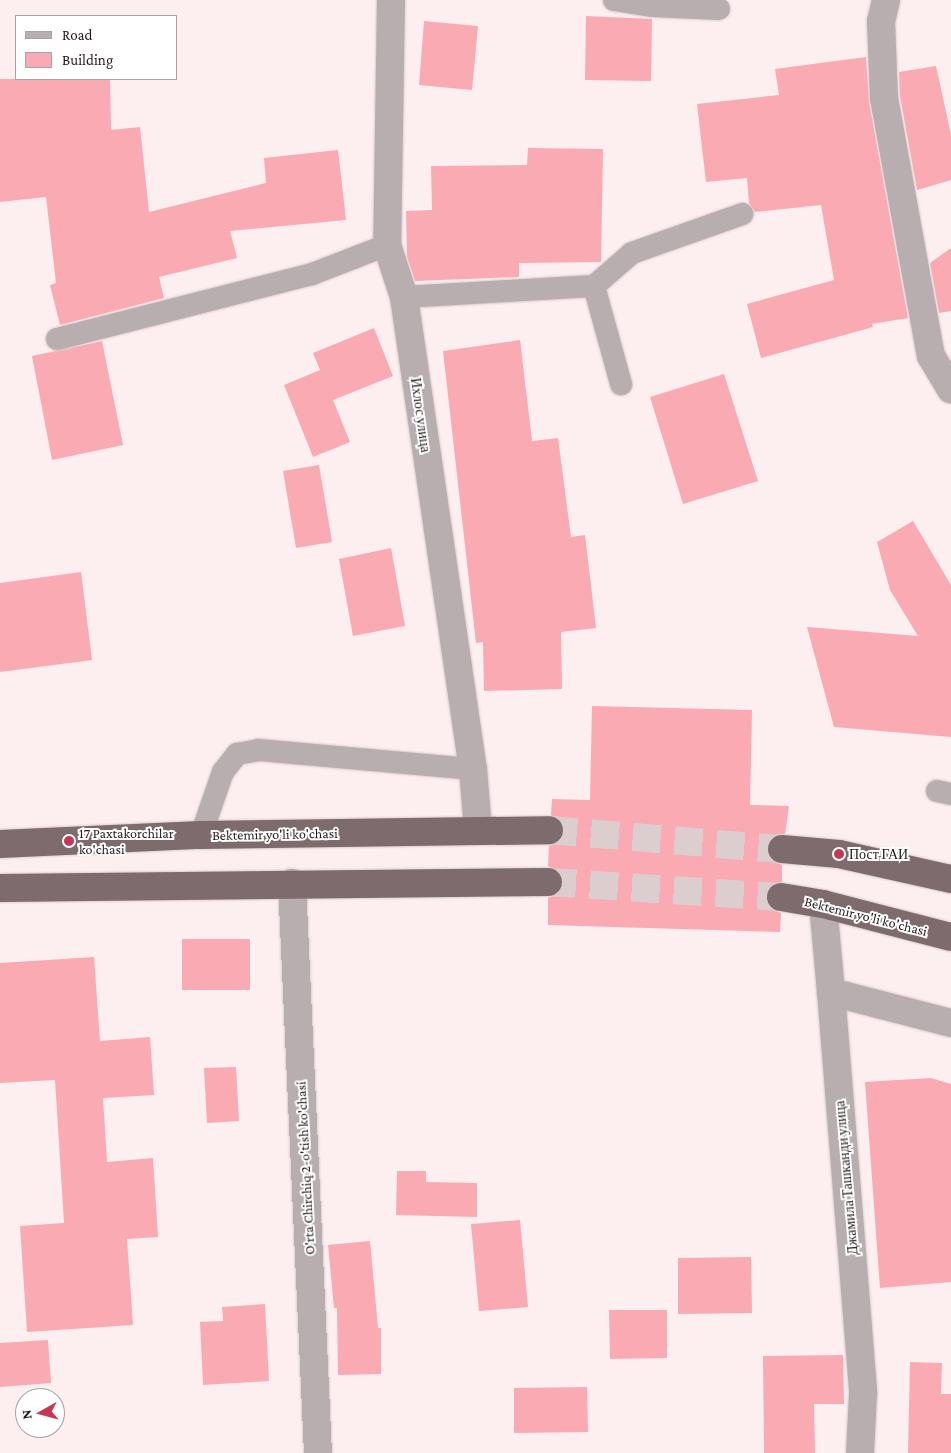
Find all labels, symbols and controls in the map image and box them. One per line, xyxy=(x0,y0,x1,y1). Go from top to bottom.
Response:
legend xyxy=(15,15,178,80)
text: Road xyxy=(62,27,92,43)
text: Building xyxy=(62,52,113,68)
street label: Ихлос улица xyxy=(407,377,435,453)
place label: 17 Paxtakorchilar ko'chasi xyxy=(79,825,174,858)
street label: Bektemir yo'li ko'chasi xyxy=(212,825,338,843)
marker: 17 Paxtakorchilar ko'chasi xyxy=(63,835,75,847)
place label: Пост ГАИ xyxy=(849,846,908,862)
marker: Пост ГАИ xyxy=(833,848,845,860)
street label: Bektemir yo'li ko'chasi xyxy=(803,893,929,939)
street label: O'rta Chirchiq 2-o'tish ko'chasi xyxy=(292,1081,318,1255)
street label: Джамила Ташканди улица xyxy=(831,1100,861,1256)
north arrow xyxy=(15,1388,65,1438)
text: N xyxy=(18,1409,35,1420)

